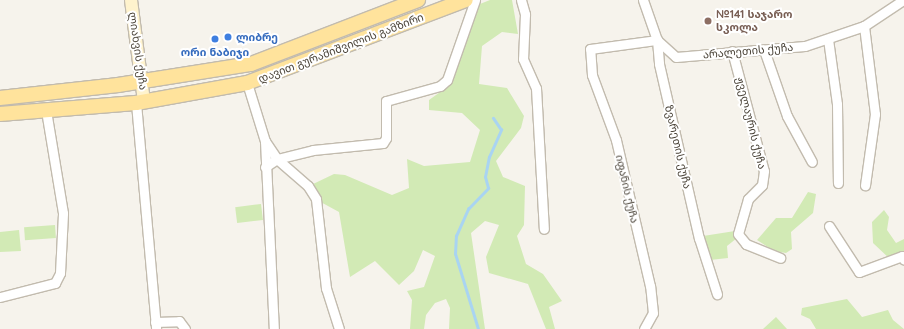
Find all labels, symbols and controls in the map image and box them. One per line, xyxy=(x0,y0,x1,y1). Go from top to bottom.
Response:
place label: №141 საჯარო სკოლა xyxy=(716,8,792,34)
street label: დავით გურამიშვილის გამზირი xyxy=(256,10,426,86)
street label: ლიახვის ქუჩა xyxy=(126,11,150,91)
marker: №141 საჯარო სკოლა xyxy=(703,16,713,26)
place label: ლიბრე xyxy=(236,30,278,44)
marker: ლიბრე xyxy=(223,32,233,42)
marker: ორი ნაბიჯი xyxy=(210,34,220,44)
street label: არალეთის ქუჩა xyxy=(702,40,794,62)
place label: ორი ნაბიჯი xyxy=(181,45,249,59)
street label: ჟველაურის ქუჩა xyxy=(733,76,769,170)
street label: ზვარეთის ქუჩა xyxy=(662,104,694,190)
street label: იფანის ქუჩა xyxy=(613,153,641,225)

